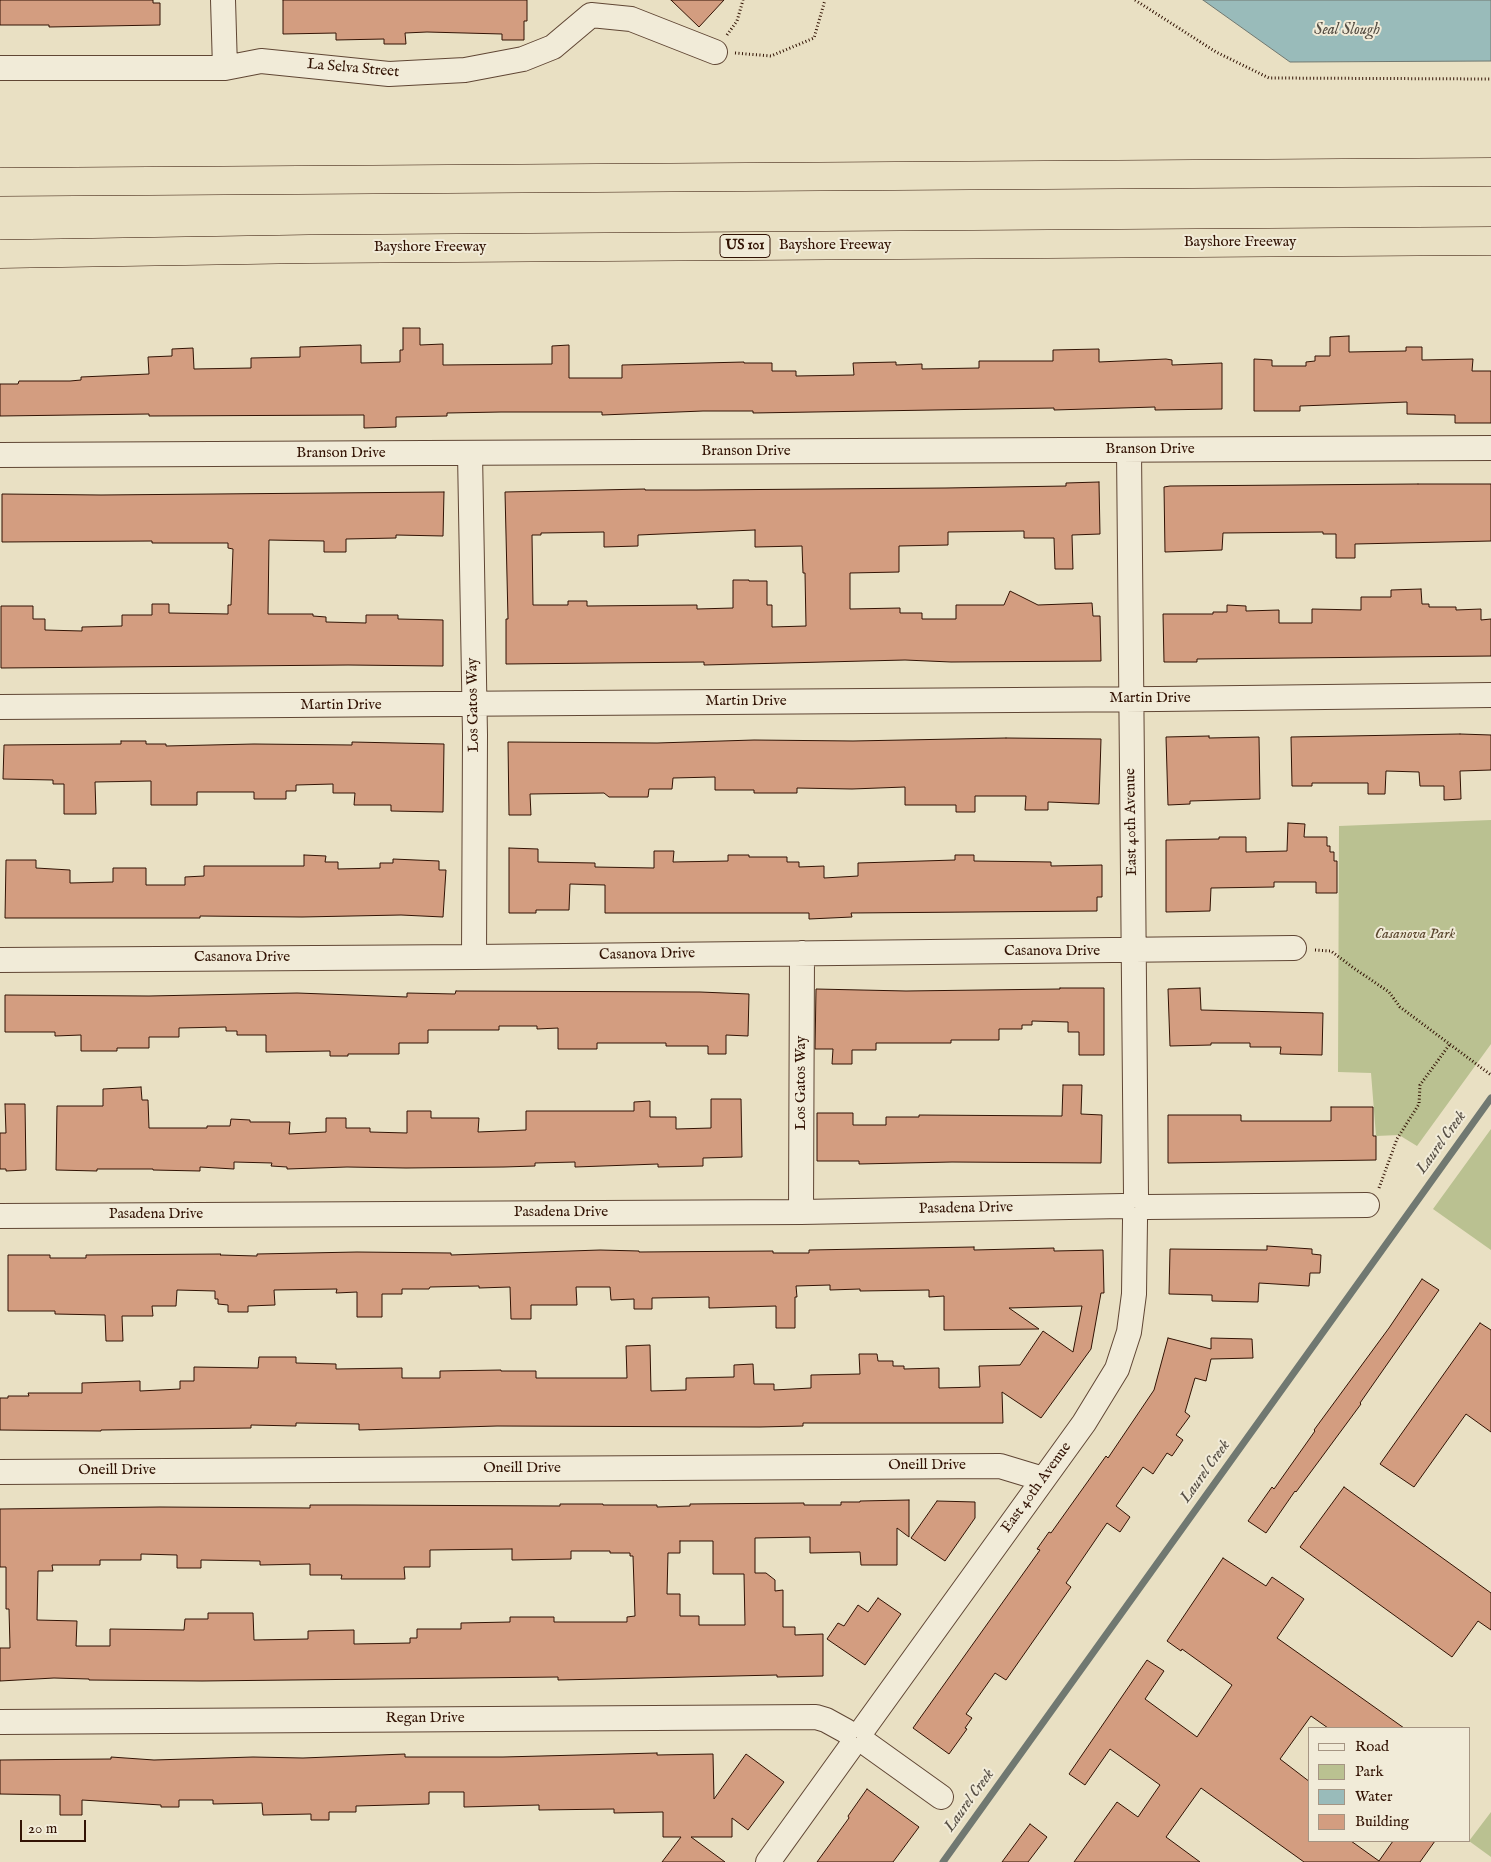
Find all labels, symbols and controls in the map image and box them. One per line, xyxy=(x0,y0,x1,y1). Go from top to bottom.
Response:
water label: Seal Slough xyxy=(1314,21,1380,41)
street label: La Selva Street xyxy=(306,56,400,82)
street label: Bayshore Freeway xyxy=(1184,234,1296,252)
road number: US 101 xyxy=(720,235,770,258)
street label: Bayshore Freeway xyxy=(779,237,891,255)
street label: Bayshore Freeway xyxy=(374,239,486,257)
street label: Branson Drive xyxy=(1105,441,1195,459)
street label: Branson Drive xyxy=(701,443,791,461)
street label: Branson Drive xyxy=(296,445,386,463)
street label: Los Gatos Way xyxy=(464,658,484,752)
street label: Martin Drive xyxy=(1109,690,1191,708)
street label: Martin Drive xyxy=(705,693,787,711)
street label: Martin Drive xyxy=(300,697,382,715)
street label: East 40th Avenue xyxy=(1122,768,1142,876)
park label: Casanova Park xyxy=(1375,926,1455,944)
street label: Casanova Drive xyxy=(1004,943,1100,961)
street label: Casanova Drive xyxy=(599,945,695,965)
street label: Casanova Drive xyxy=(194,949,290,967)
street label: Los Gatos Way xyxy=(793,1036,811,1130)
water label: Laurel Creek xyxy=(1413,1108,1471,1178)
street label: Pasadena Drive xyxy=(919,1199,1013,1219)
street label: Pasadena Drive xyxy=(514,1204,608,1222)
street label: Pasadena Drive xyxy=(109,1206,203,1224)
water label: Laurel Creek xyxy=(1177,1437,1235,1507)
street label: East 40th Avenue xyxy=(998,1439,1076,1537)
street label: Oneill Drive xyxy=(888,1457,966,1475)
street label: Oneill Drive xyxy=(483,1460,561,1478)
street label: Oneill Drive xyxy=(78,1462,156,1480)
street label: Regan Drive xyxy=(385,1710,465,1728)
legend xyxy=(1308,1727,1471,1842)
text: Road xyxy=(1355,1737,1389,1756)
text: Park xyxy=(1355,1762,1384,1781)
water label: Laurel Creek xyxy=(941,1766,999,1836)
text: Water xyxy=(1355,1787,1392,1806)
scale bar xyxy=(22,1810,89,1842)
text: Building xyxy=(1355,1812,1409,1831)
text: 20 m xyxy=(28,1819,57,1838)

